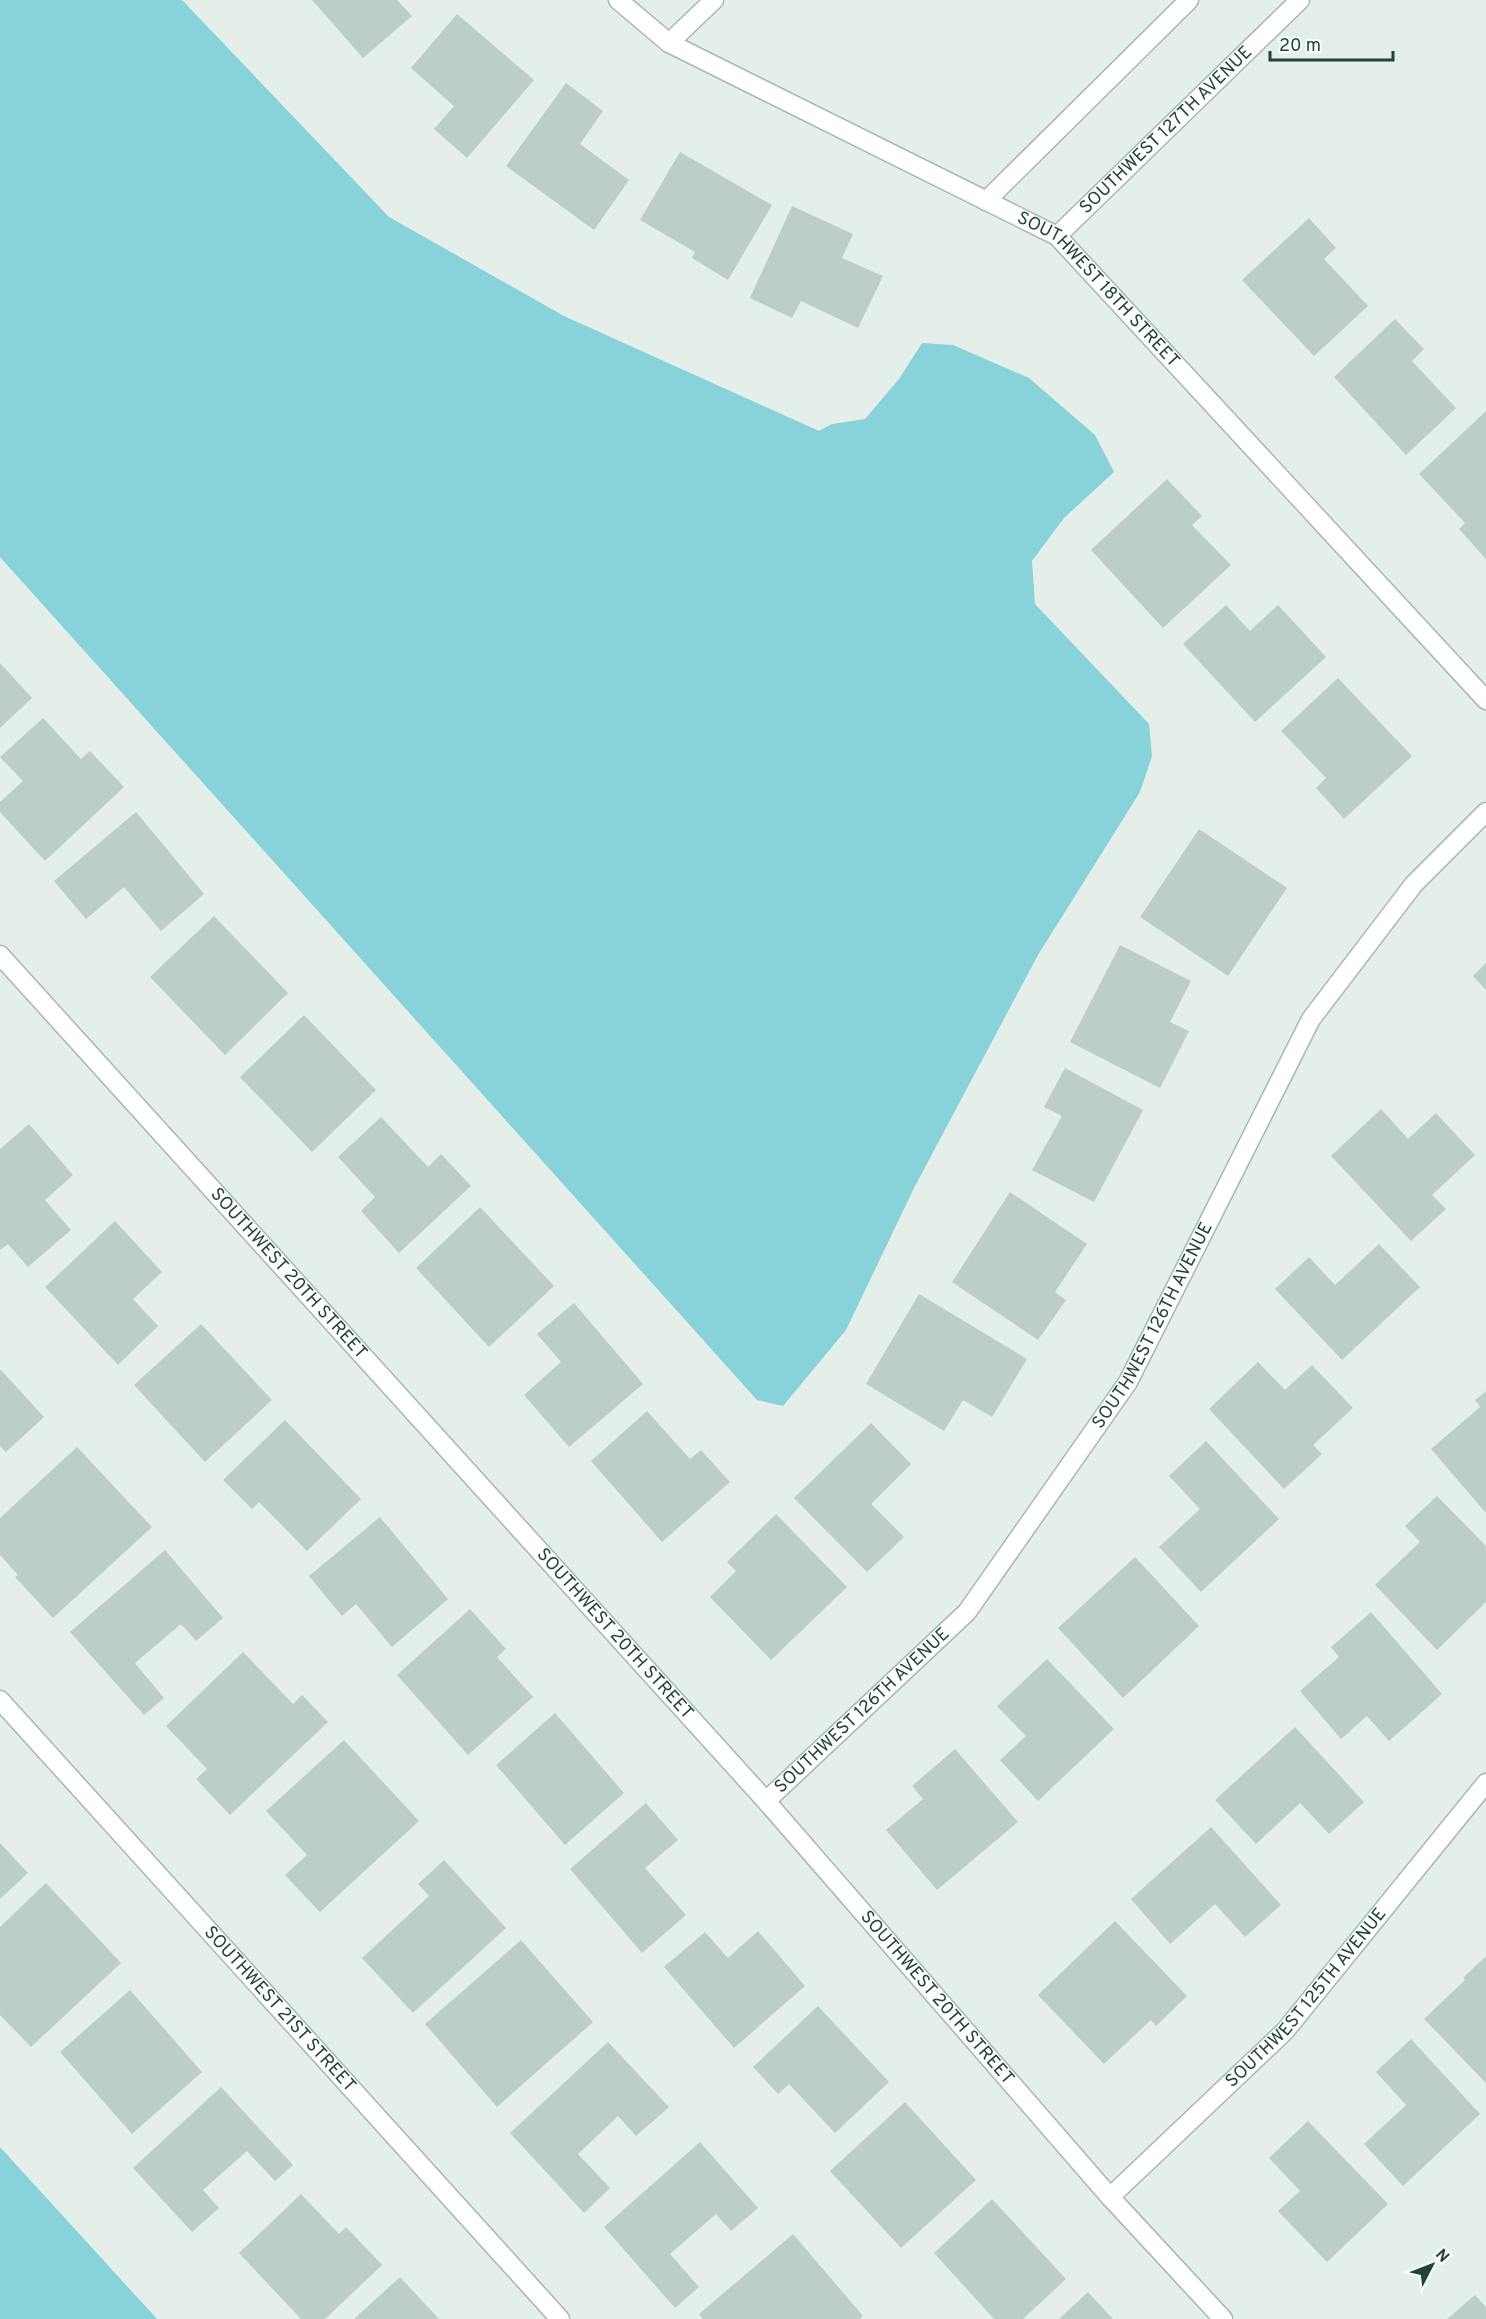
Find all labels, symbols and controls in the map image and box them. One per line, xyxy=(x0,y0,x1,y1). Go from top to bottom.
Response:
scale bar xyxy=(1270,24,1393,62)
text: 20 m xyxy=(1279,35,1321,58)
street label: SOUTHWEST 127TH AVENUE xyxy=(1075,41,1257,219)
street label: SOUTHWEST 18TH STREET xyxy=(1013,206,1184,372)
street label: SOUTHWEST 20TH STREET xyxy=(205,1183,372,1364)
street label: SOUTHWEST 126TH AVENUE xyxy=(1087,1218,1218,1433)
street label: SOUTHWEST 20TH STREET xyxy=(531,1544,698,1725)
street label: SOUTHWEST 126TH AVENUE xyxy=(770,1623,955,1798)
street label: SOUTHWEST 125TH AVENUE xyxy=(1221,1903,1392,2093)
street label: SOUTHWEST 20TH STREET xyxy=(855,1906,1019,2090)
street label: SOUTHWEST 21ST STREET xyxy=(199,1921,361,2097)
north arrow xyxy=(1402,2235,1462,2295)
text: N xyxy=(1430,2245,1453,2267)

